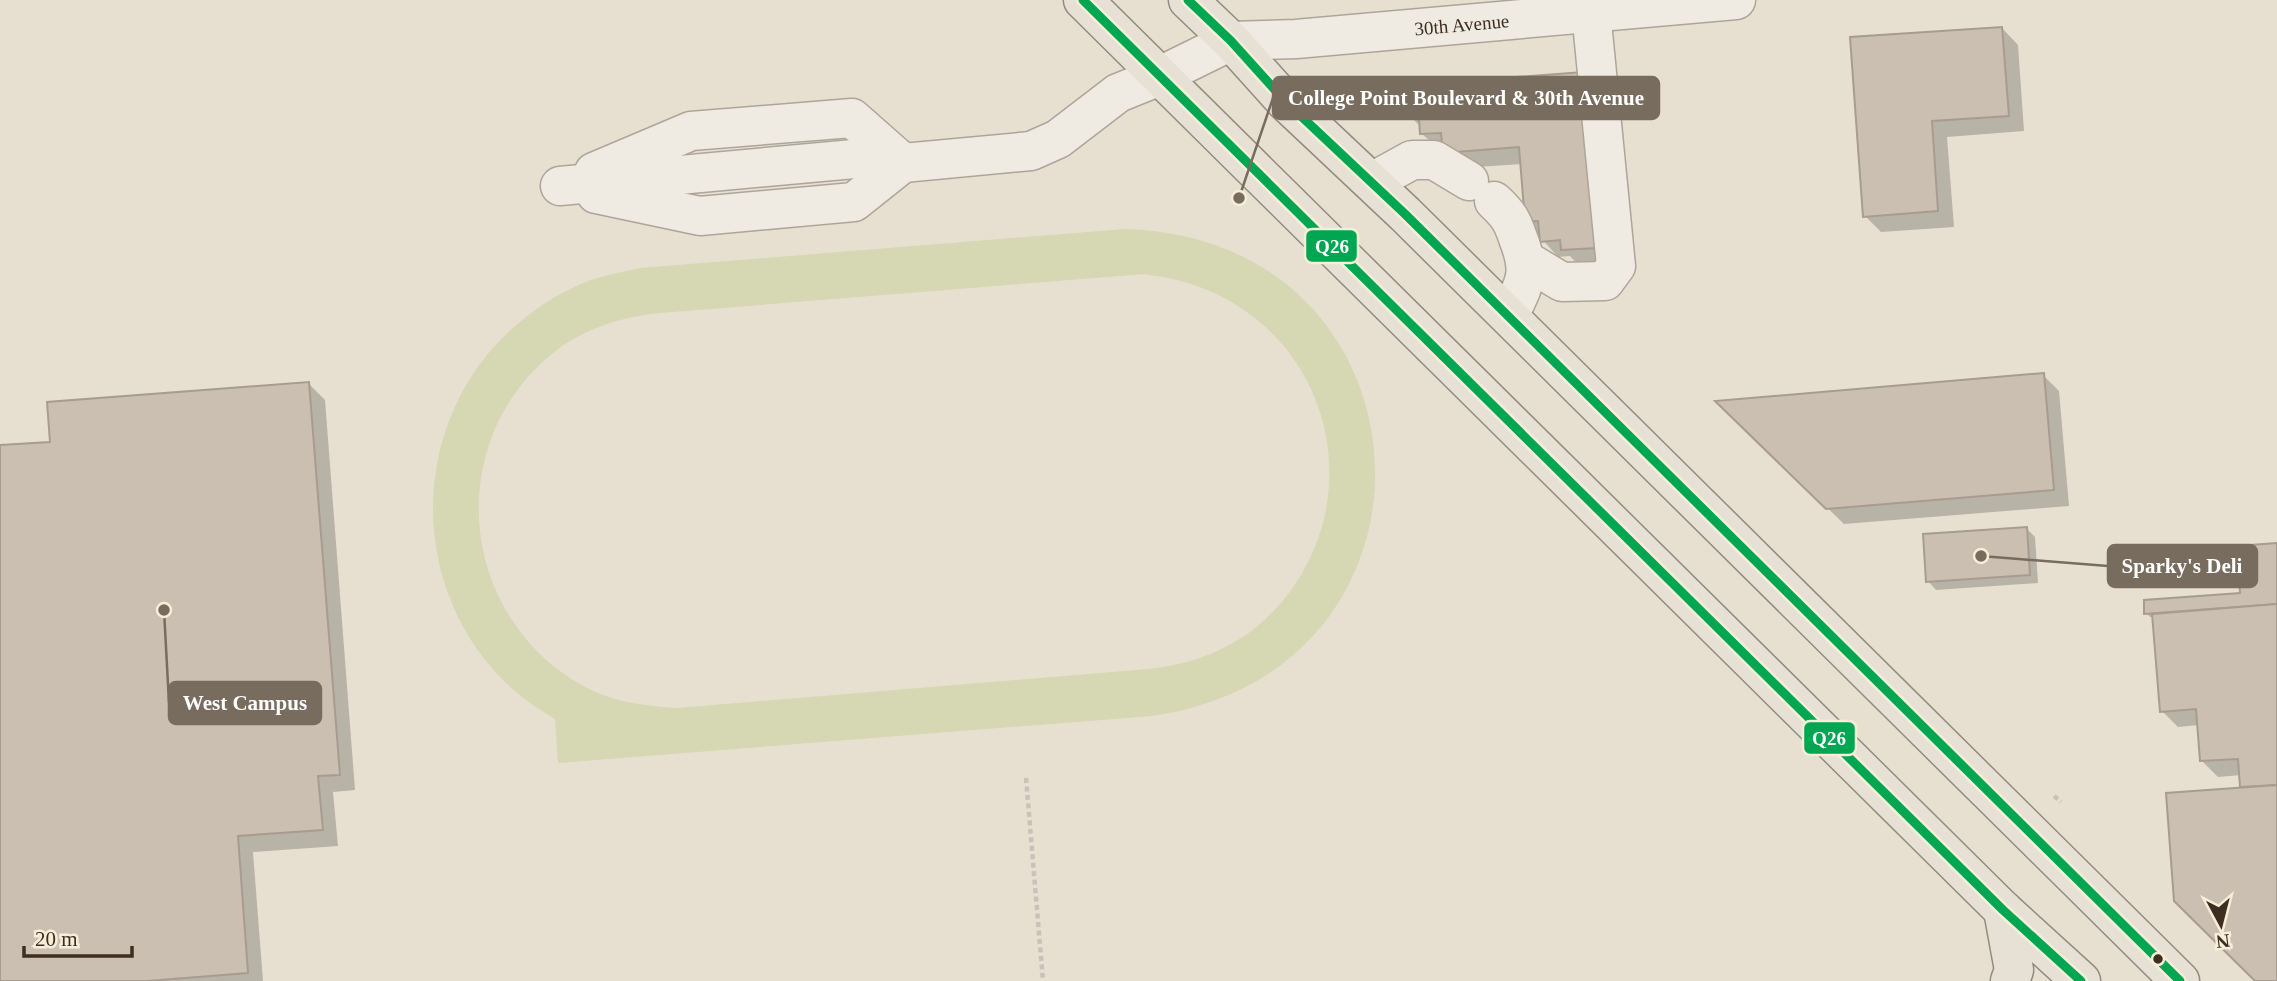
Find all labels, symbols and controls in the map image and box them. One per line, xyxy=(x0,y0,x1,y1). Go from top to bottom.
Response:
street label: 30th Avenue xyxy=(1413,10,1510,39)
callout: College Point Boulevard & 30th Avenue xyxy=(1273,77,1659,119)
text: College Point Boulevard & 30th Avenue xyxy=(1288,86,1644,110)
line badge: Q26 xyxy=(1305,229,1358,263)
text: Q26 xyxy=(1315,236,1349,257)
callout: Sparky's Deli xyxy=(2108,545,2257,587)
text: Sparky's Deli xyxy=(2122,554,2243,578)
callout: West Campus xyxy=(169,682,321,724)
text: West Campus xyxy=(183,691,307,715)
line badge: Q26 xyxy=(1803,721,1856,755)
text: Q26 xyxy=(1812,728,1846,749)
north arrow xyxy=(2186,890,2256,960)
scale bar xyxy=(24,914,133,958)
text: 20 m xyxy=(35,927,78,951)
text: N xyxy=(2215,930,2231,953)
unlabelled marker xyxy=(2151,952,2165,966)

